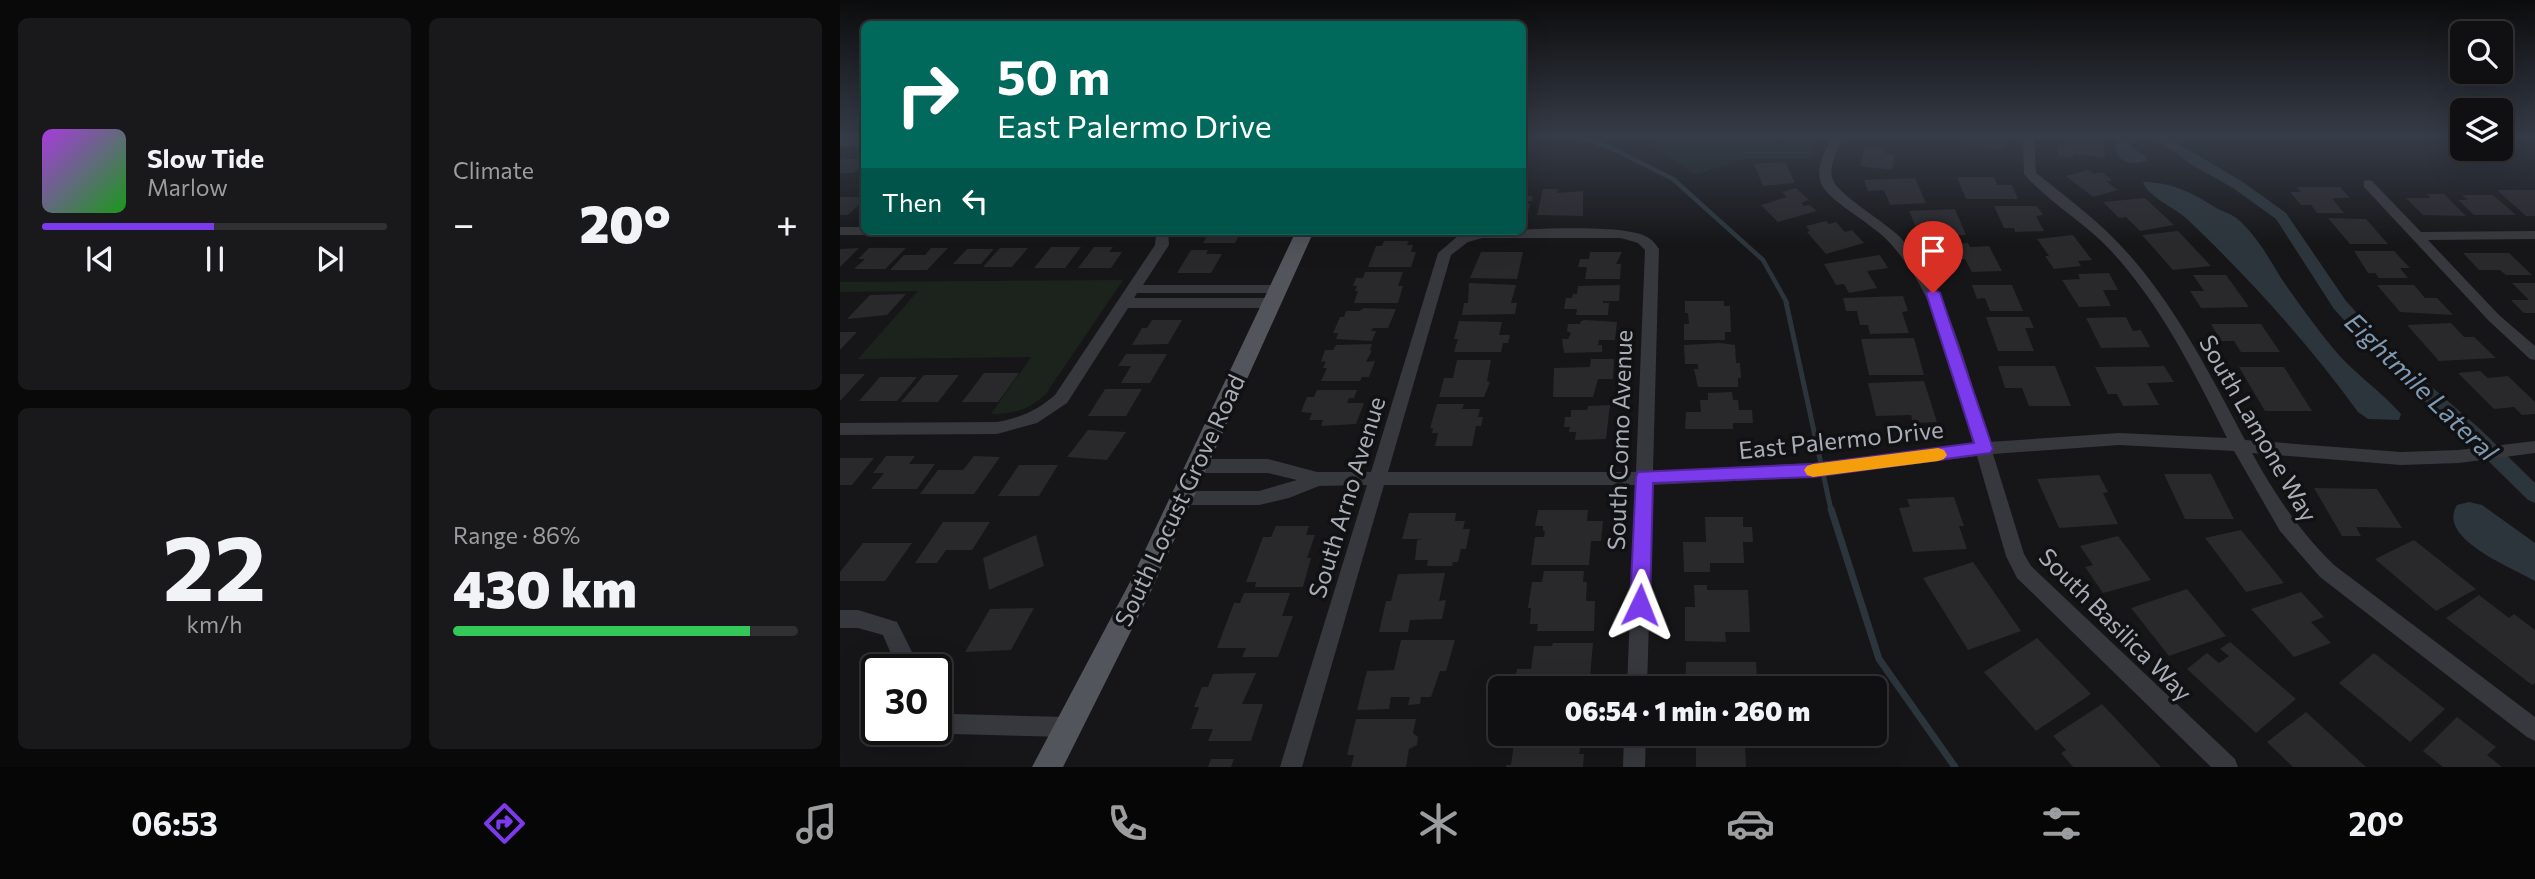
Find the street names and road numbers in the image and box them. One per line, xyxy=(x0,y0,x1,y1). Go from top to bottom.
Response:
street label: South Como Avenue xyxy=(1601,329,1637,551)
street label: South Lamone Way xyxy=(2194,330,2324,526)
street label: South Locust Grove Road xyxy=(1108,369,1250,631)
street label: South Arno Avenue xyxy=(1302,393,1390,601)
street label: East Palermo Drive xyxy=(1737,414,1945,464)
street label: South Basilica Way xyxy=(2034,542,2198,706)

